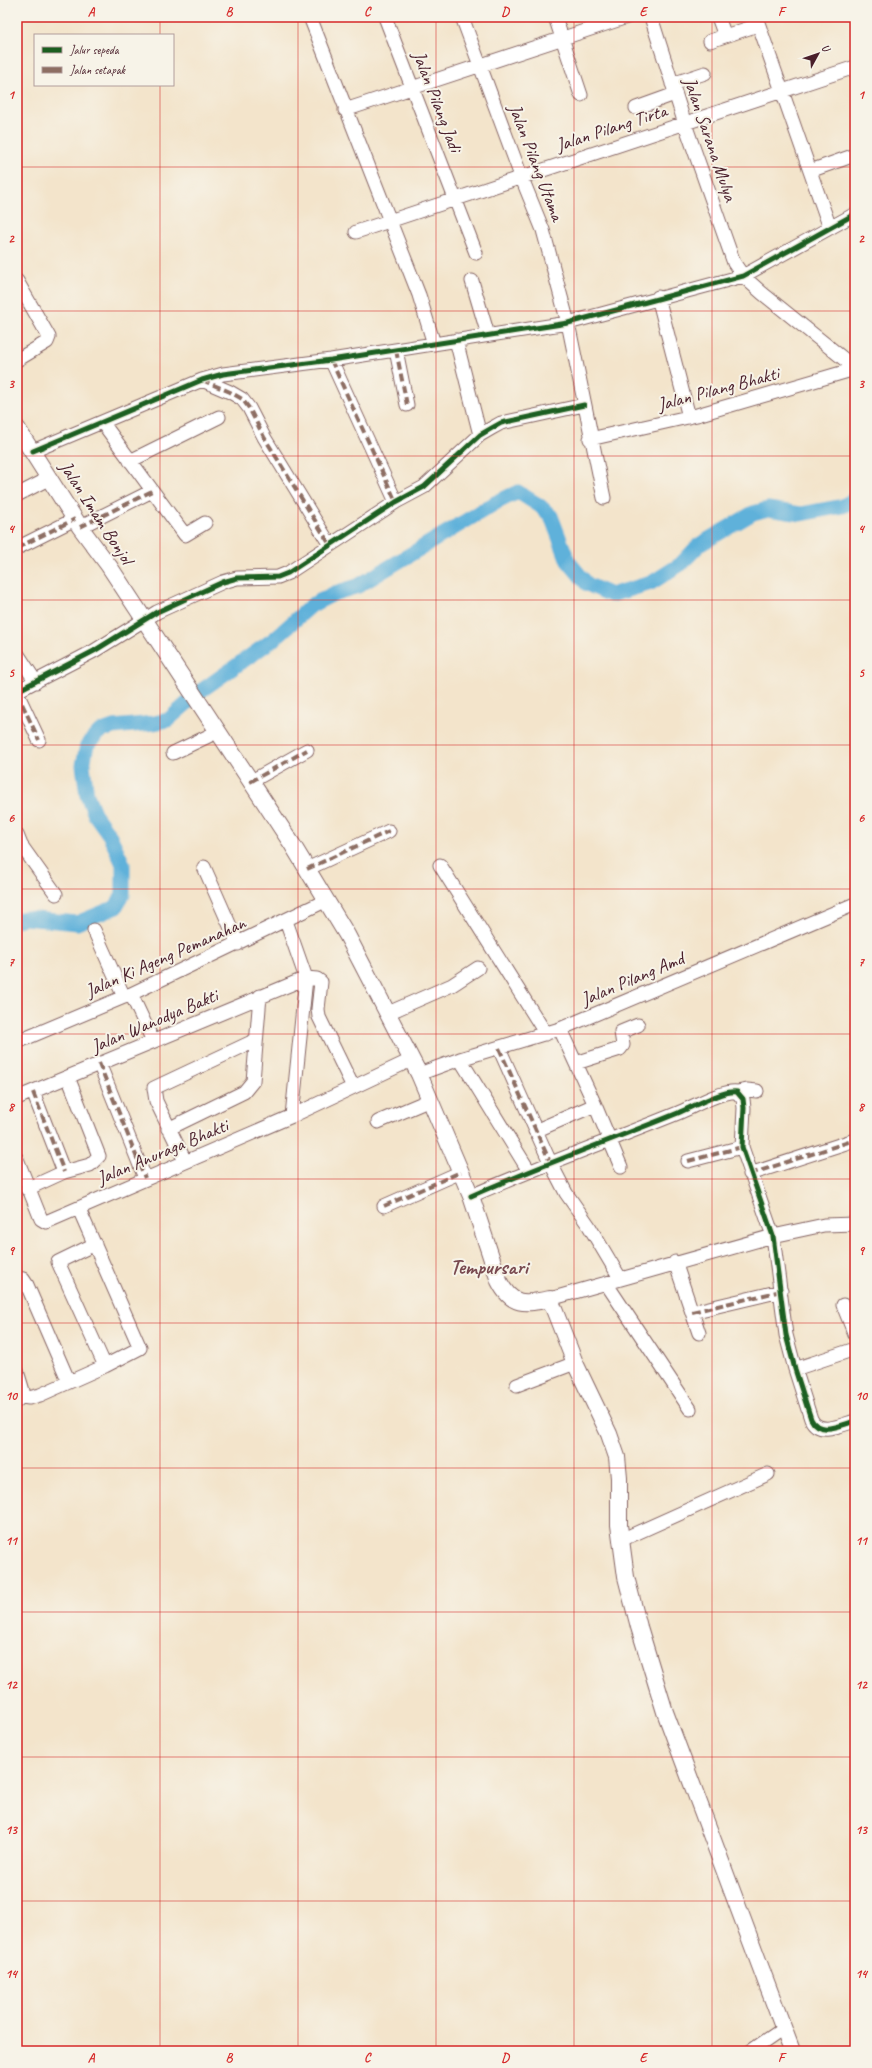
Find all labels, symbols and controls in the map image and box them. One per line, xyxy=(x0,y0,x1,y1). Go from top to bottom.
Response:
text: A xyxy=(88,4,96,20)
text: B xyxy=(226,4,234,20)
text: C xyxy=(364,4,372,20)
text: D xyxy=(501,4,510,20)
text: E xyxy=(640,4,649,20)
text: F xyxy=(778,4,787,20)
legend xyxy=(34,34,174,86)
north arrow xyxy=(798,34,838,74)
text: U xyxy=(819,41,834,56)
text: Jalur sepeda xyxy=(69,42,120,58)
street label: Jalan Pilang Jadi xyxy=(406,47,468,158)
text: Jalan setapak xyxy=(69,62,126,78)
street label: Jalan Sarana Mulya xyxy=(677,73,743,206)
text: 1 xyxy=(8,87,16,103)
text: 1 xyxy=(858,87,866,103)
street label: Jalan Pilang Tirta xyxy=(552,98,672,157)
street label: Jalan Pilang Utama xyxy=(502,100,570,226)
text: 2 xyxy=(8,231,15,247)
text: 2 xyxy=(858,231,865,247)
street label: Jalan Pilang Bhakti xyxy=(654,361,784,417)
text: 3 xyxy=(8,376,15,392)
text: 3 xyxy=(858,376,865,392)
street label: Jalan Imam Bonjol xyxy=(53,456,140,572)
text: 4 xyxy=(8,521,16,537)
text: 4 xyxy=(858,521,866,537)
text: 5 xyxy=(8,665,15,681)
text: 5 xyxy=(858,665,865,681)
text: 6 xyxy=(8,810,15,826)
text: 6 xyxy=(858,810,865,826)
street label: Jalan Ki Ageng Pemanahan xyxy=(81,910,251,1003)
street label: Jalan Pilang Amd xyxy=(576,945,691,1012)
text: 7 xyxy=(8,954,15,970)
text: 7 xyxy=(858,954,865,970)
street label: Jalan Wanodya Bakti xyxy=(86,982,224,1059)
text: 8 xyxy=(8,1099,16,1115)
text: 8 xyxy=(858,1099,866,1115)
street label: Jalan Anuraga Bhakti xyxy=(92,1113,234,1191)
text: 9 xyxy=(8,1243,15,1259)
text: 9 xyxy=(858,1243,865,1259)
district label: Tempursari xyxy=(450,1254,531,1280)
text: 10 xyxy=(5,1388,18,1404)
text: 10 xyxy=(855,1388,868,1404)
text: 11 xyxy=(5,1533,19,1549)
text: 11 xyxy=(855,1533,869,1549)
text: 12 xyxy=(5,1677,18,1693)
text: 12 xyxy=(855,1677,868,1693)
text: 13 xyxy=(5,1822,18,1838)
text: 13 xyxy=(855,1822,868,1838)
text: 14 xyxy=(5,1966,19,1982)
text: 14 xyxy=(855,1966,869,1982)
text: A xyxy=(88,2050,96,2066)
text: B xyxy=(226,2050,234,2066)
text: C xyxy=(364,2050,372,2066)
text: D xyxy=(501,2050,510,2066)
text: E xyxy=(640,2050,649,2066)
text: F xyxy=(778,2050,787,2066)

